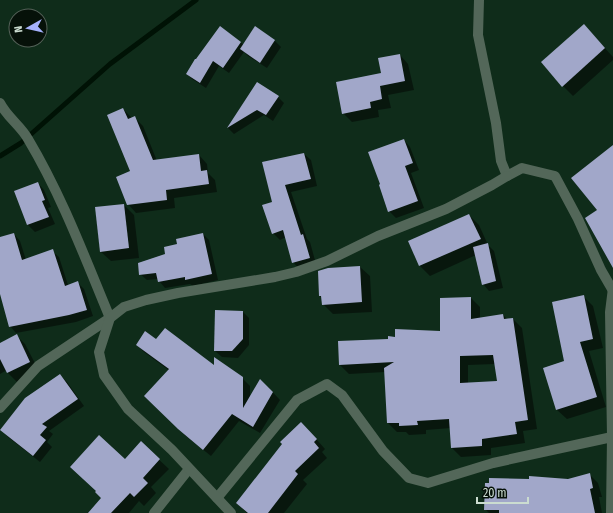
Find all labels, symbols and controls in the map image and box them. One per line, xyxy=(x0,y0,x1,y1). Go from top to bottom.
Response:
north arrow xyxy=(8,8,48,48)
text: N xyxy=(12,25,25,33)
scale bar xyxy=(477,479,528,505)
text: 20 m xyxy=(483,486,507,500)

